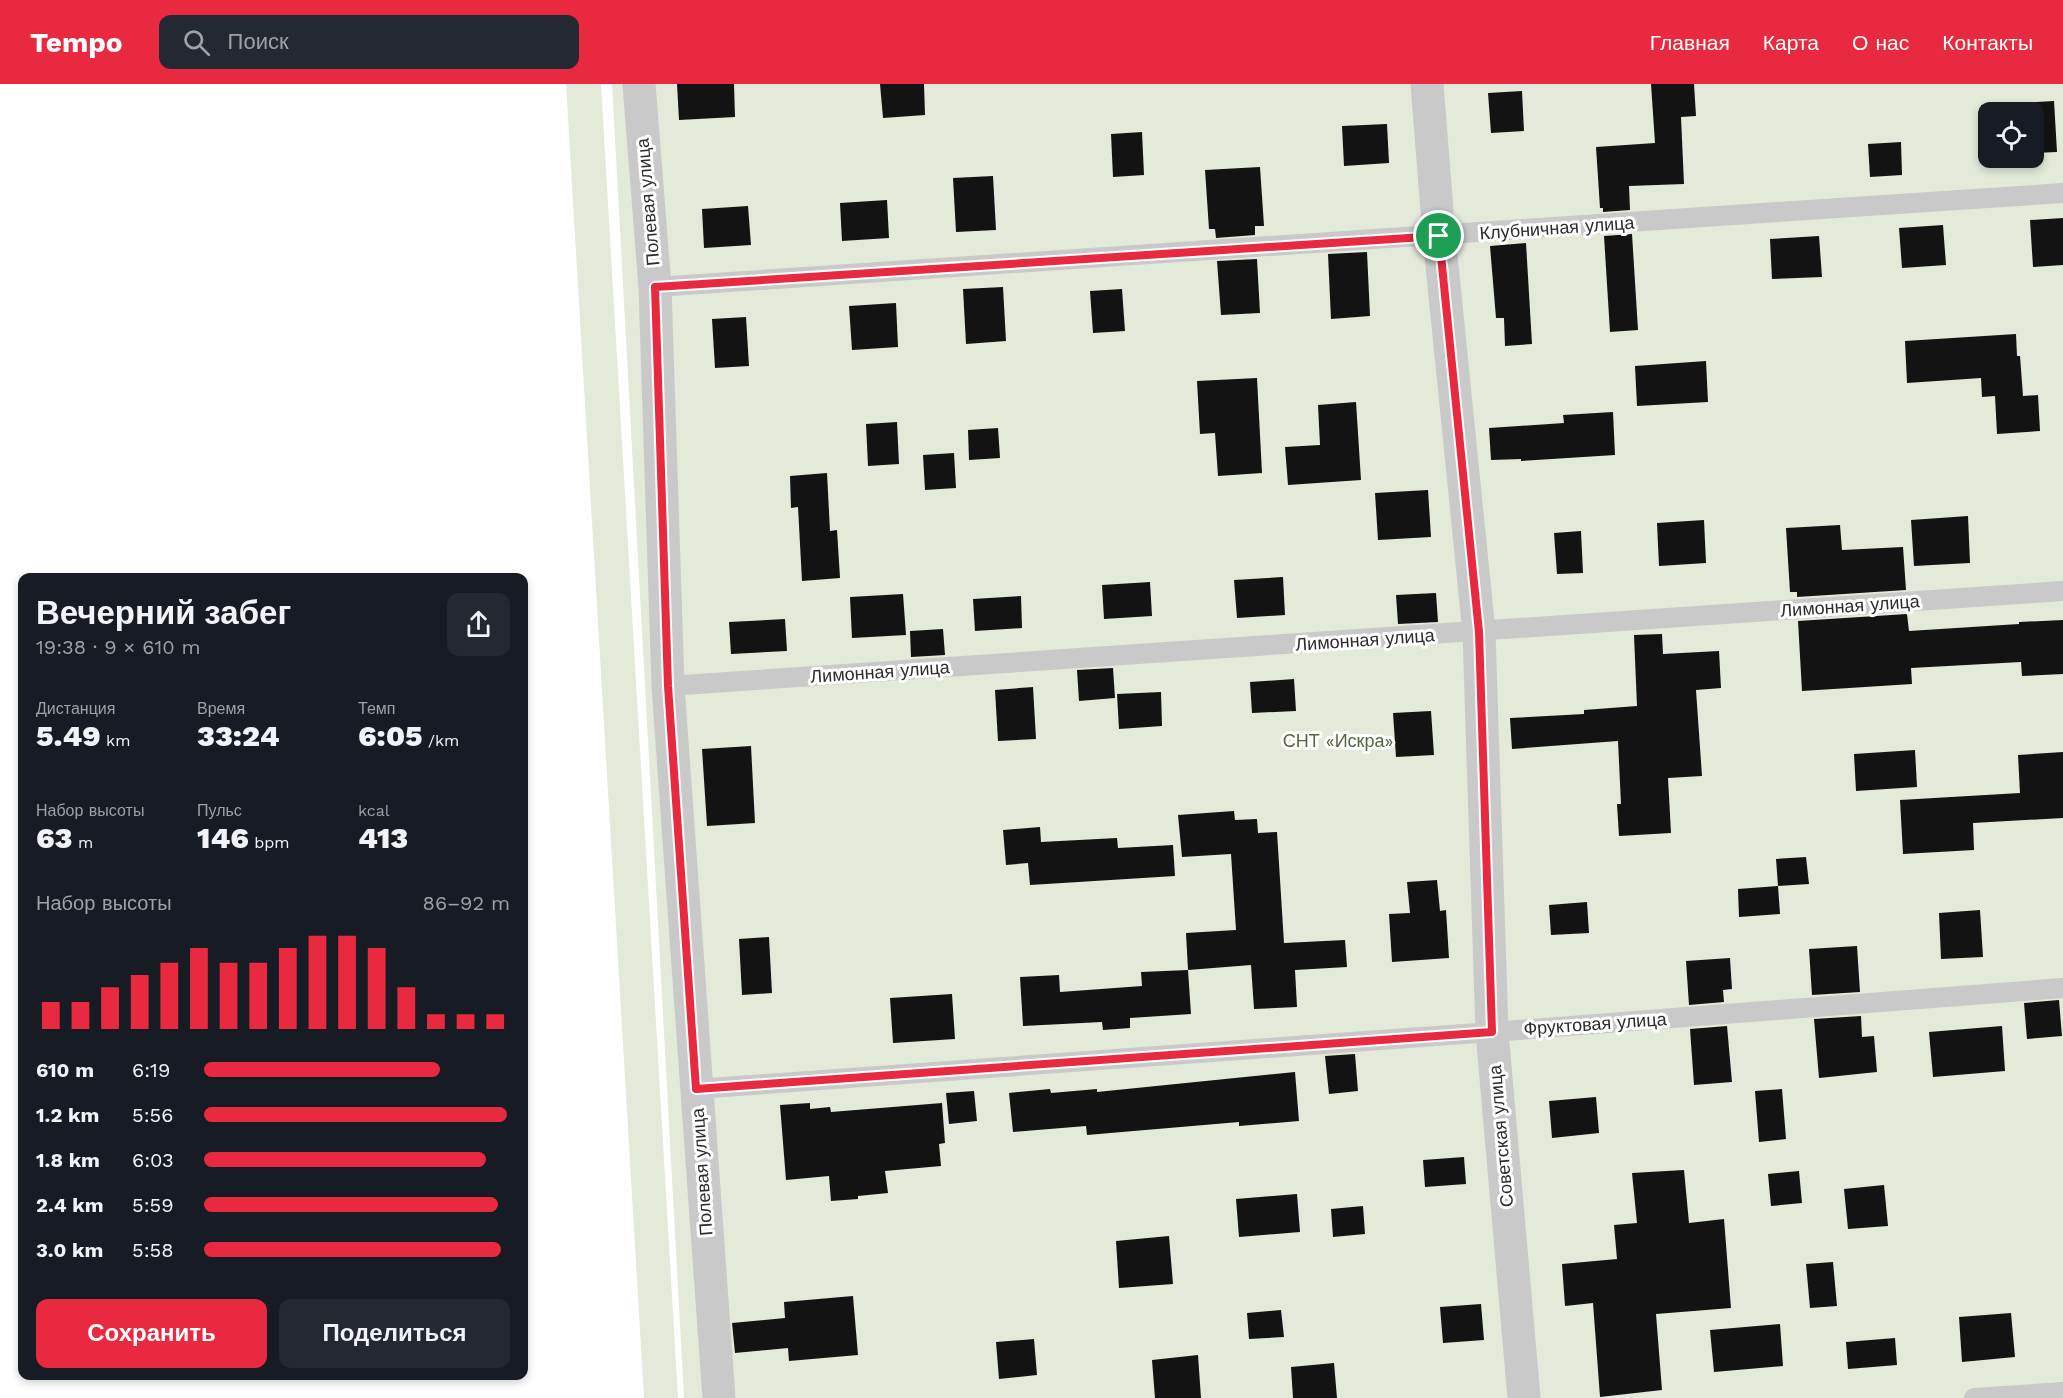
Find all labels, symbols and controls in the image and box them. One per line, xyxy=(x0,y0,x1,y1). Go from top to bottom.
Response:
search box xyxy=(159,15,579,69)
text: Tempo xyxy=(30,26,123,59)
icon: search xyxy=(180,26,213,59)
text: Поиск xyxy=(228,29,289,54)
text: Главная xyxy=(1650,30,1730,55)
text: Карта xyxy=(1763,30,1819,55)
text: О нас xyxy=(1852,30,1909,55)
text: Контакты xyxy=(1942,30,2033,55)
map controls xyxy=(1978,102,2044,168)
button: locate xyxy=(1978,102,2044,168)
street label: Полевая улица xyxy=(631,136,664,267)
pin xyxy=(1413,210,1464,261)
street label: Клубничная улица xyxy=(1479,212,1636,243)
icon: arrive xyxy=(1422,219,1455,252)
street label: Лимонная улица xyxy=(1780,590,1921,621)
text: Вечерний забег xyxy=(36,593,291,632)
button: share xyxy=(447,593,510,656)
street label: Лимонная улица xyxy=(1295,624,1436,655)
text: 19:38 · 9 × 610 m xyxy=(36,635,201,659)
street label: Лимонная улица xyxy=(810,656,951,687)
text: Дистанция xyxy=(36,699,115,718)
text: Время xyxy=(197,699,245,718)
text: Темп xyxy=(358,699,395,718)
text: 5.49 xyxy=(36,718,101,753)
text: 33:24 xyxy=(197,718,280,753)
text: 6:05 xyxy=(358,718,422,753)
park label: СНТ «Искра» xyxy=(1283,730,1393,751)
text: km xyxy=(101,731,130,750)
text: /km xyxy=(422,731,459,750)
text: Набор высоты xyxy=(36,801,144,820)
text: Пульс xyxy=(197,801,242,820)
text: kcal xyxy=(358,801,390,820)
text: 63 xyxy=(36,820,72,855)
text: 146 xyxy=(197,820,249,855)
text: 413 xyxy=(358,820,408,855)
text: m xyxy=(72,833,93,852)
text: bpm xyxy=(249,833,290,852)
text: Набор высоты xyxy=(36,891,172,915)
text: 86–92 m xyxy=(423,891,510,915)
street label: Фруктовая улица xyxy=(1523,1008,1668,1039)
text: 610 m xyxy=(36,1058,94,1082)
text: 6:19 xyxy=(132,1058,170,1082)
street label: Советская улица xyxy=(1484,1063,1517,1208)
text: 1.2 km xyxy=(36,1103,99,1127)
text: 5:56 xyxy=(132,1103,173,1127)
street label: Полевая улица xyxy=(687,1107,716,1237)
text: 1.8 km xyxy=(36,1148,100,1172)
text: 6:03 xyxy=(132,1148,174,1172)
text: 2.4 km xyxy=(36,1193,104,1217)
text: 5:59 xyxy=(132,1193,174,1217)
text: 3.0 km xyxy=(36,1238,103,1262)
text: 5:58 xyxy=(132,1238,174,1262)
button: Сохранить xyxy=(36,1299,267,1368)
button: Поделиться xyxy=(279,1299,510,1368)

